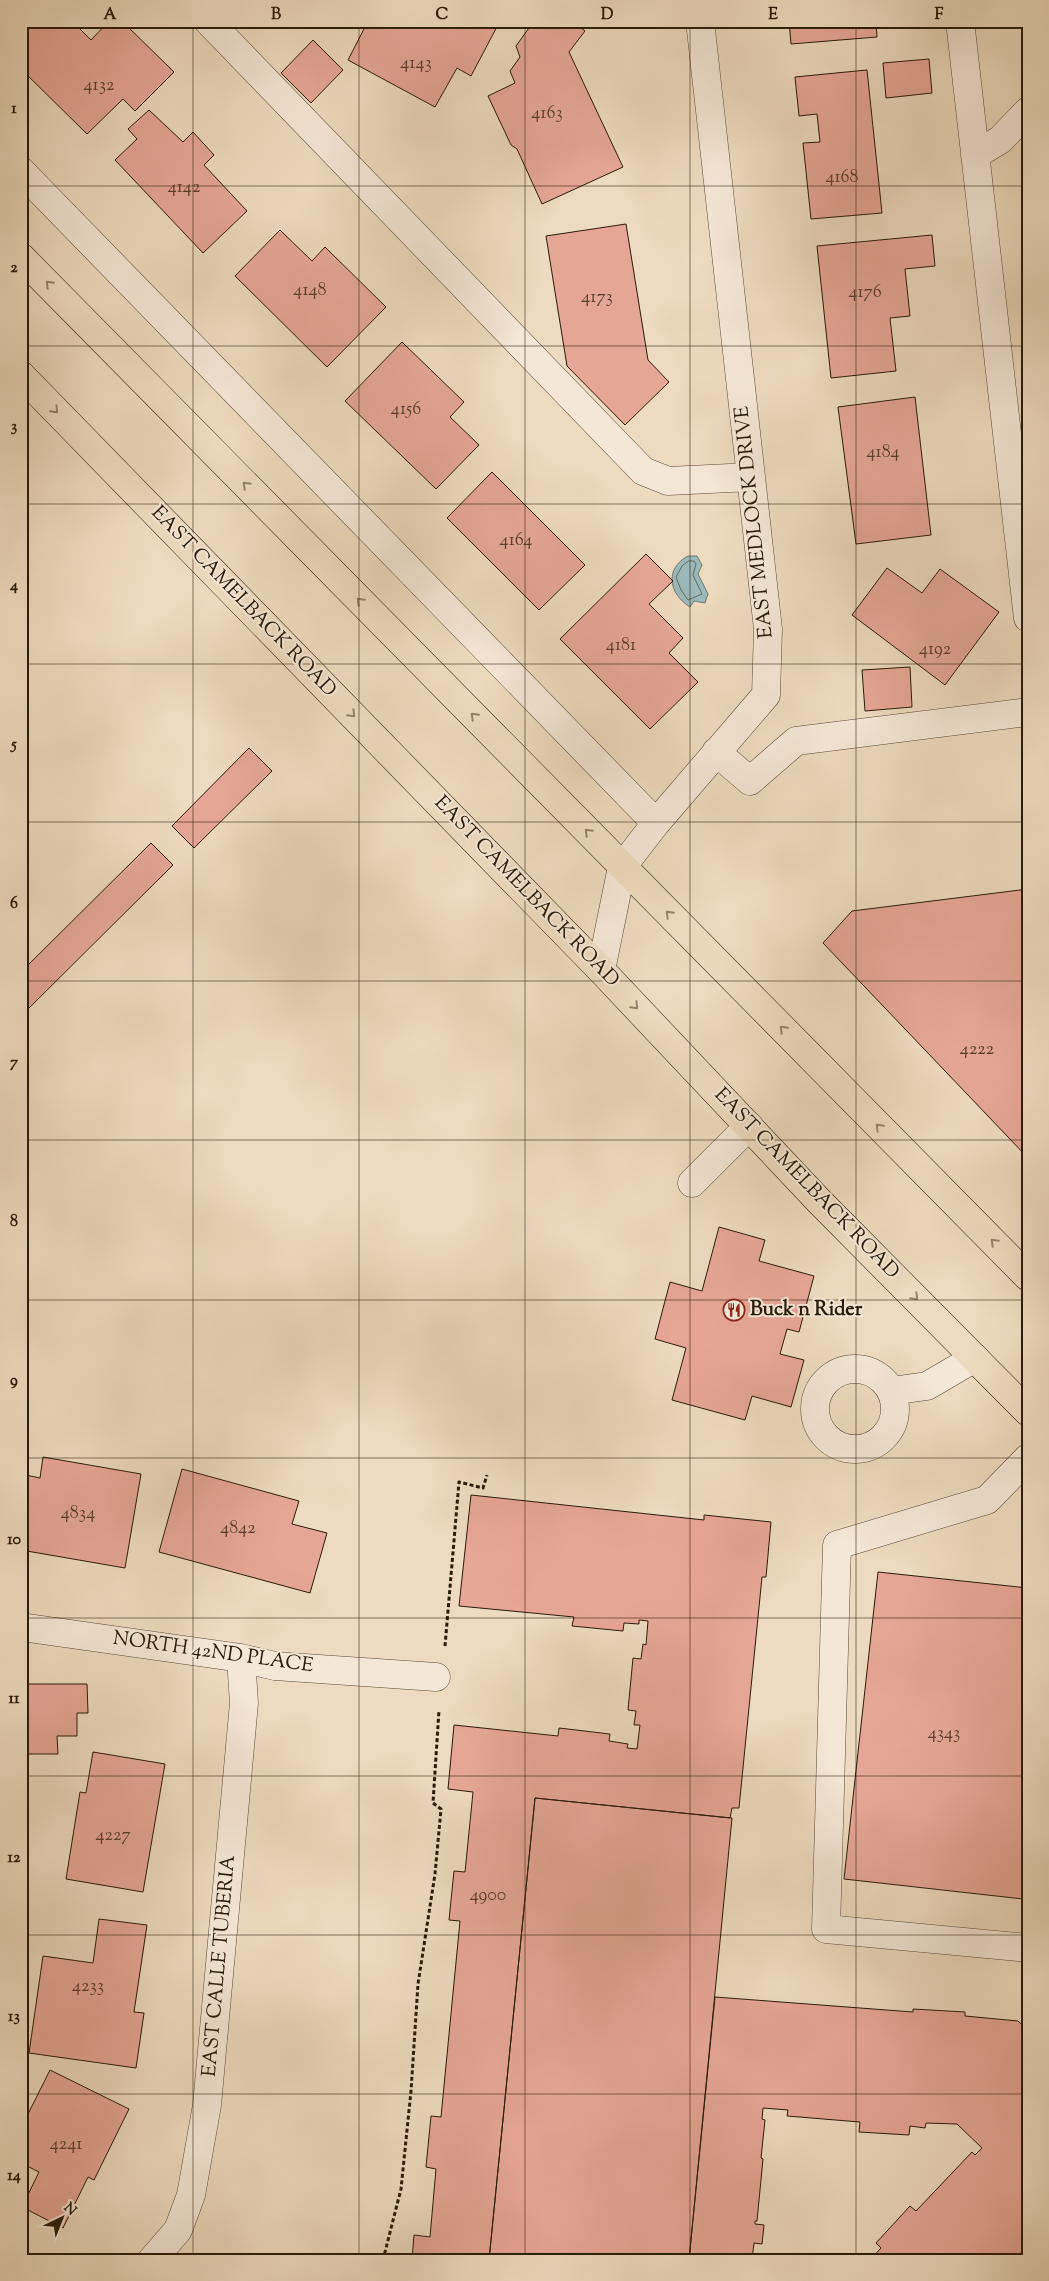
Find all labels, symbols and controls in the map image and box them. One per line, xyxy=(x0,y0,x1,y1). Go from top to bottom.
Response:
text: A xyxy=(104,4,117,27)
text: B xyxy=(271,4,281,27)
text: C xyxy=(436,4,449,27)
text: D xyxy=(601,4,614,27)
text: E xyxy=(768,4,778,27)
text: F xyxy=(935,4,944,27)
house number: 4143 xyxy=(400,51,432,77)
house number: 4132 xyxy=(84,73,115,99)
text: 1 xyxy=(11,98,17,121)
house number: 4163 xyxy=(531,101,563,127)
house number: 4168 xyxy=(825,165,859,191)
house number: 4142 xyxy=(168,175,201,201)
text: 2 xyxy=(10,257,18,280)
house number: 4148 xyxy=(293,278,327,304)
house number: 4176 xyxy=(848,280,882,306)
one-way arrow xyxy=(46,281,55,290)
house number: 4173 xyxy=(581,285,613,311)
house number: 4156 xyxy=(391,397,421,423)
one-way arrow xyxy=(49,404,58,413)
street label: EAST MEDLOCK DRIVE xyxy=(728,404,782,640)
text: 3 xyxy=(11,416,18,439)
house number: 4184 xyxy=(866,440,900,466)
one-way arrow xyxy=(243,481,252,490)
street label: EAST CAMELBACK ROAD xyxy=(144,500,342,704)
house number: 4164 xyxy=(500,528,532,554)
text: 4 xyxy=(9,575,18,598)
one-way arrow xyxy=(357,597,366,606)
house number: 4181 xyxy=(606,633,636,659)
house number: 4192 xyxy=(919,637,952,663)
one-way arrow xyxy=(346,708,355,717)
one-way arrow xyxy=(471,713,480,722)
text: 5 xyxy=(9,734,17,757)
street label: EAST CAMELBACK ROAD xyxy=(427,790,625,994)
one-way arrow xyxy=(585,829,594,838)
text: 6 xyxy=(10,893,18,916)
one-way arrow xyxy=(665,911,674,920)
one-way arrow xyxy=(629,1000,638,1009)
one-way arrow xyxy=(780,1026,789,1035)
house number: 4222 xyxy=(960,1037,995,1063)
text: 7 xyxy=(10,1052,19,1075)
street label: EAST CAMELBACK ROAD xyxy=(707,1082,905,1286)
one-way arrow xyxy=(876,1123,885,1132)
text: 8 xyxy=(10,1211,18,1234)
one-way arrow xyxy=(990,1239,999,1248)
one-way arrow xyxy=(909,1292,918,1301)
place label: Buck n Rider xyxy=(750,1296,863,1325)
restaurant icon: Buck n Rider xyxy=(722,1298,746,1322)
text: 9 xyxy=(10,1370,18,1393)
house number: 4834 xyxy=(61,1501,95,1527)
house number: 4842 xyxy=(220,1516,256,1542)
text: 10 xyxy=(7,1529,21,1552)
street label: NORTH 42ND PLACE xyxy=(111,1625,315,1681)
text: 11 xyxy=(9,1688,20,1711)
house number: 4343 xyxy=(928,1721,960,1747)
house number: 4227 xyxy=(96,1823,130,1849)
text: 12 xyxy=(8,1847,21,1870)
street label: EAST CALLE TUBERIA xyxy=(196,1854,244,2078)
house number: 4900 xyxy=(470,1883,506,1909)
house number: 4233 xyxy=(72,1974,104,2000)
text: 13 xyxy=(8,2006,20,2029)
house number: 4241 xyxy=(50,2132,82,2158)
text: 14 xyxy=(7,2165,21,2188)
north arrow xyxy=(38,2194,88,2244)
text: N xyxy=(59,2199,80,2221)

